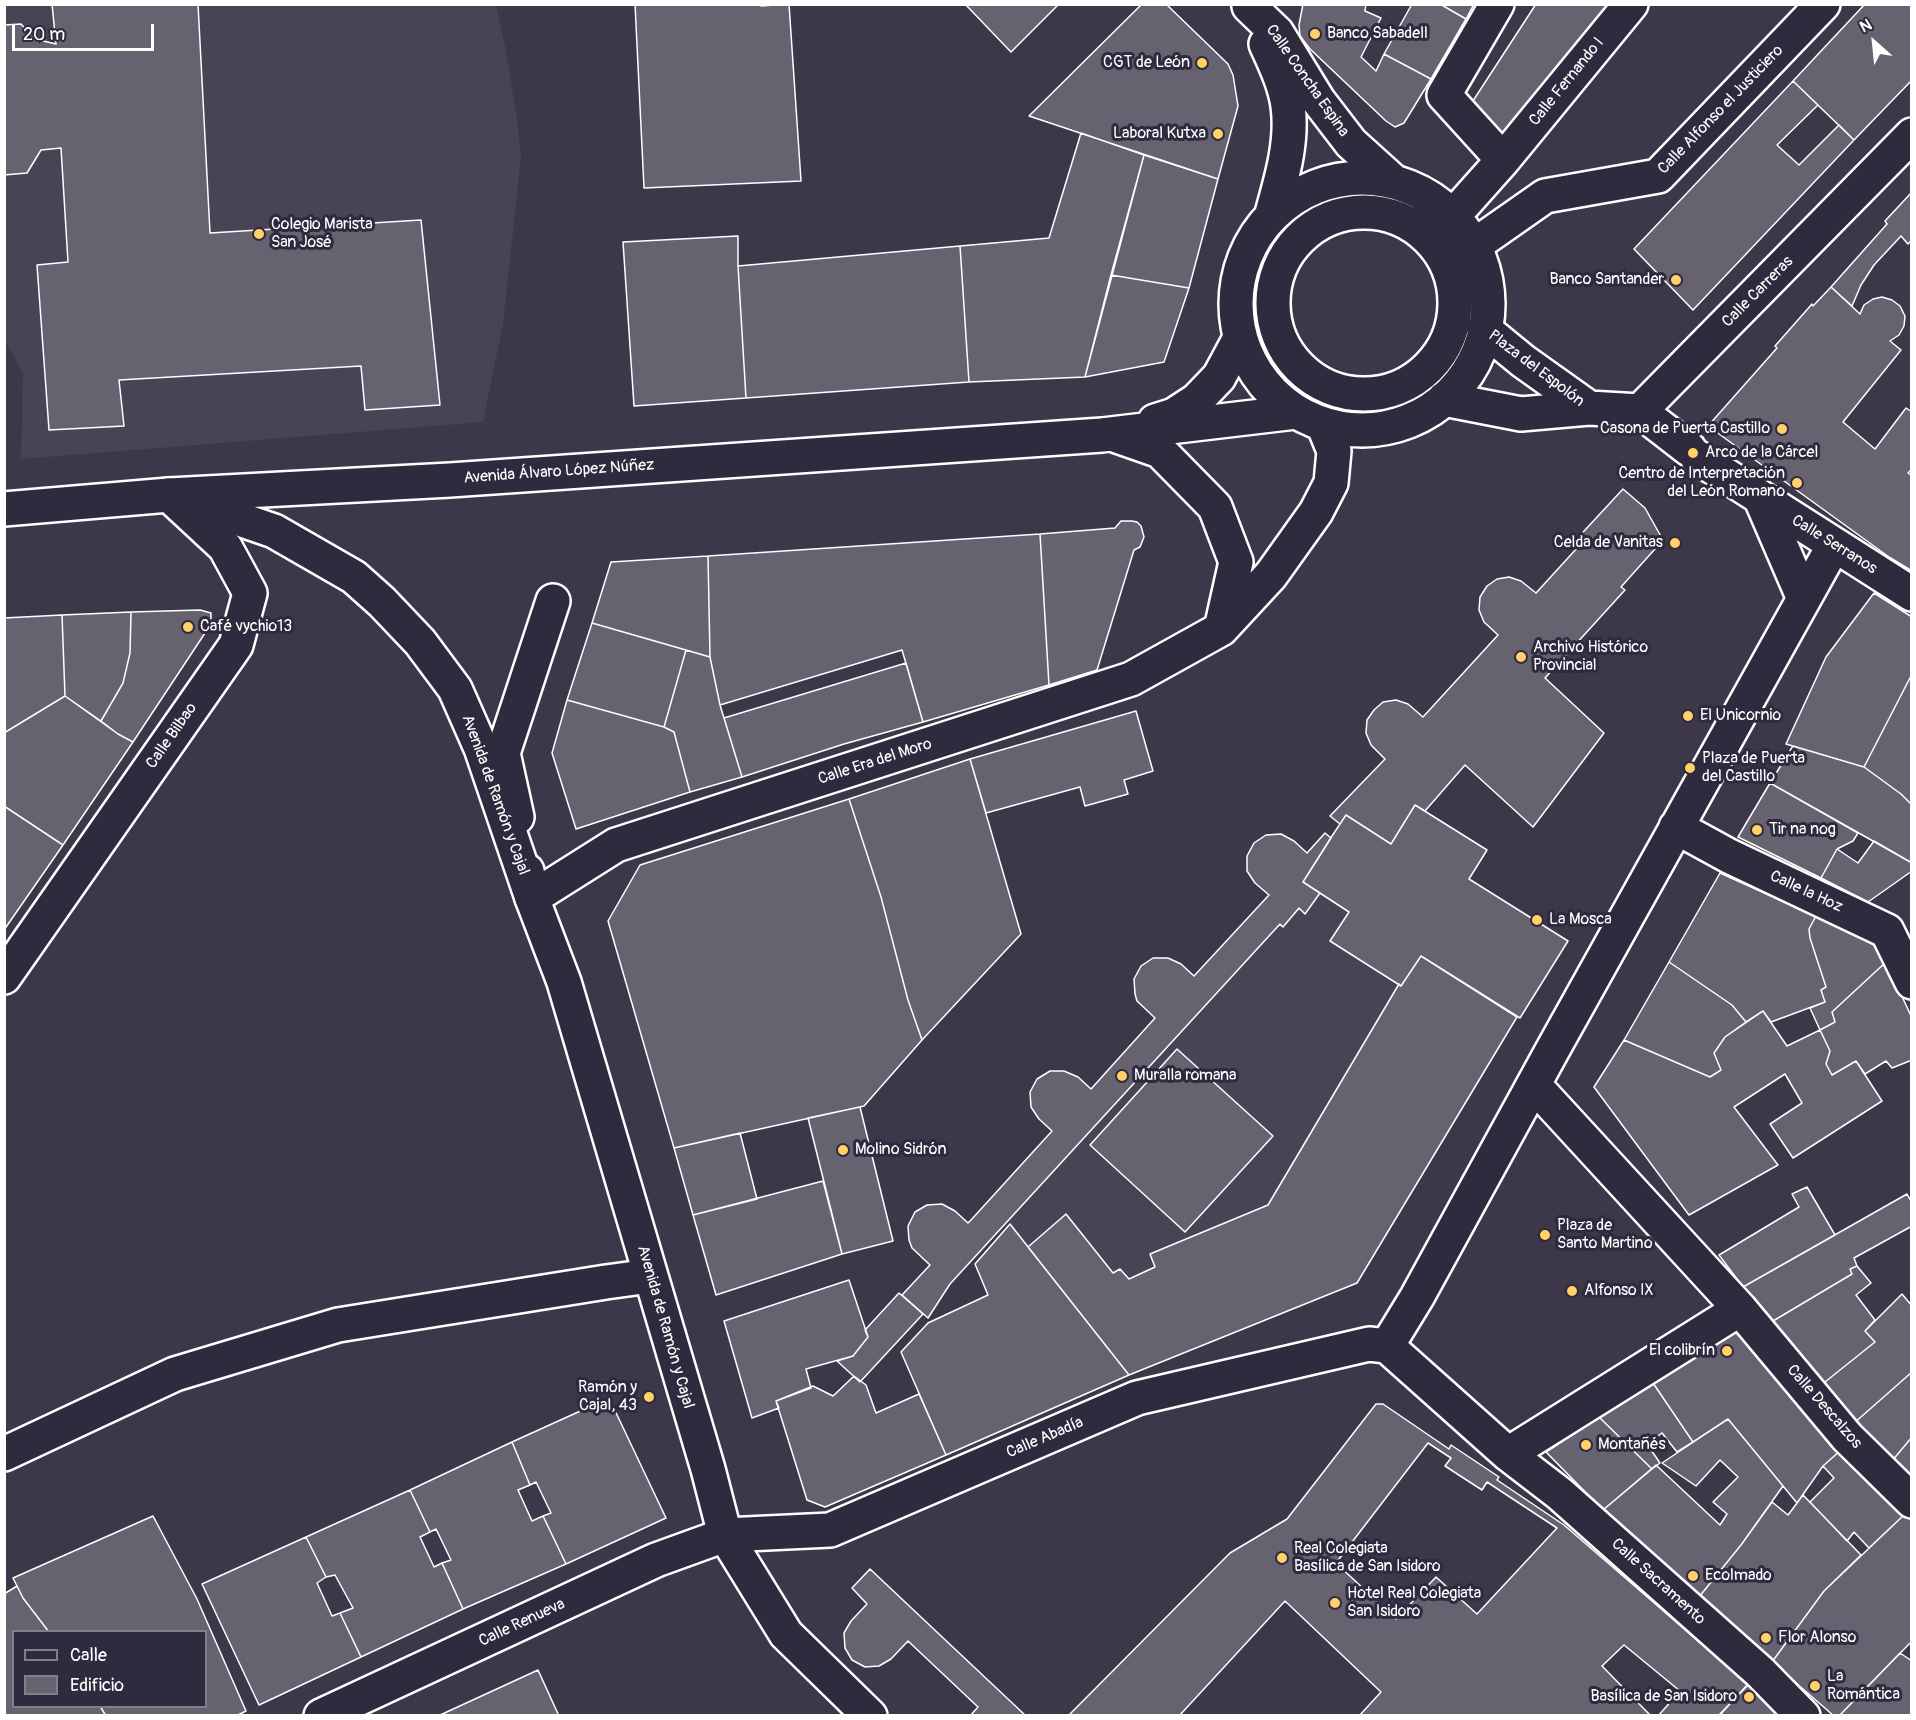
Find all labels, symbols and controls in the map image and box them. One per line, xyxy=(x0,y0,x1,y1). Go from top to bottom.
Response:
scale bar xyxy=(15,12,158,50)
north arrow xyxy=(1844,12,1904,72)
text: N xyxy=(1856,15,1875,37)
street label: Calle Concha Espina xyxy=(1261,21,1353,141)
text: 20 m xyxy=(23,23,65,46)
place label: Banco Sabadell xyxy=(1327,24,1428,44)
marker: Banco Sabadell xyxy=(1308,27,1322,41)
street label: Calle Fernando I xyxy=(1525,34,1609,130)
street label: Calle Alfonso el Justiciero xyxy=(1654,41,1788,179)
place label: CGT de León xyxy=(1103,53,1190,73)
marker: CGT de León xyxy=(1195,56,1209,70)
place label: Laboral Kutxa xyxy=(1113,124,1206,144)
marker: Laboral Kutxa xyxy=(1211,127,1225,141)
place label: Colegio Marista San José xyxy=(271,215,373,253)
marker: Colegio Marista San José xyxy=(252,227,266,241)
street label: Calle Carreras xyxy=(1718,252,1798,332)
place label: Banco Santander xyxy=(1549,270,1664,290)
marker: Banco Santander xyxy=(1669,273,1683,287)
street label: Plaza del Espolón xyxy=(1484,327,1588,411)
place label: Casona de Puerta Castillo xyxy=(1600,419,1770,439)
marker: Casona de Puerta Castillo xyxy=(1775,422,1789,436)
place label: Arco de la Cárcel xyxy=(1705,443,1818,463)
marker: Arco de la Cárcel xyxy=(1686,446,1700,460)
street label: Avenida Álvaro López Núñez xyxy=(463,456,655,488)
place label: Centro de Interpretación del León Romano xyxy=(1618,464,1785,502)
marker: Centro de Interpretación del León Romano xyxy=(1790,476,1804,490)
street label: Calle Serranos xyxy=(1788,511,1880,579)
place label: Celda de Vanitas xyxy=(1554,533,1663,553)
marker: Celda de Vanitas xyxy=(1668,536,1682,550)
place label: Café vychio13 xyxy=(200,617,292,637)
marker: Café vychio13 xyxy=(181,620,195,634)
place label: Archivo Histórico Provincial xyxy=(1533,638,1648,676)
marker: Archivo Histórico Provincial xyxy=(1514,650,1528,664)
street label: Calle Bilbao xyxy=(142,699,202,773)
place label: El Unicornio xyxy=(1700,706,1781,726)
marker: El Unicornio xyxy=(1681,709,1695,723)
street label: Avenida de Ramón y Cajal xyxy=(457,712,533,878)
street label: Calle Era del Moro xyxy=(816,735,934,789)
place label: Plaza de Puerta del Castillo xyxy=(1702,749,1805,787)
marker: Plaza de Puerta del Castillo xyxy=(1683,761,1697,775)
place label: Tir na nog xyxy=(1769,820,1836,840)
marker: Tir na nog xyxy=(1750,823,1764,837)
street label: Calle la Hoz xyxy=(1767,867,1845,917)
place label: La Mosca xyxy=(1549,910,1612,930)
marker: La Mosca xyxy=(1530,913,1544,927)
place label: Muralla romana xyxy=(1134,1066,1236,1086)
marker: Muralla romana xyxy=(1115,1069,1129,1083)
place label: Molino Sidrón xyxy=(855,1140,947,1160)
marker: Molino Sidrón xyxy=(836,1143,850,1157)
place label: Plaza de Santo Martino xyxy=(1557,1216,1652,1254)
marker: Plaza de Santo Martino xyxy=(1538,1228,1552,1242)
street label: Avenida de Ramón y Cajal xyxy=(632,1243,698,1411)
place label: Alfonso IX xyxy=(1584,1281,1654,1301)
marker: Alfonso IX xyxy=(1565,1284,1579,1298)
place label: El colibrín xyxy=(1649,1341,1715,1361)
marker: El colibrín xyxy=(1720,1344,1734,1358)
street label: Calle Descalzos xyxy=(1782,1361,1866,1453)
place label: Ramón y Cajal, 43 xyxy=(578,1378,637,1416)
marker: Ramón y Cajal, 43 xyxy=(642,1390,656,1404)
street label: Calle Abadía xyxy=(1004,1413,1086,1463)
place label: Montañés xyxy=(1598,1435,1666,1455)
marker: Montañés xyxy=(1579,1438,1593,1452)
street label: Calle Sacramento xyxy=(1607,1535,1709,1629)
place label: Real Colegiata Basílica de San Isidoro xyxy=(1294,1539,1441,1577)
marker: Real Colegiata Basílica de San Isidoro xyxy=(1275,1551,1289,1565)
place label: Ecolmado xyxy=(1705,1566,1772,1586)
marker: Ecolmado xyxy=(1686,1569,1700,1583)
place label: Hotel Real Colegiata San Isidoro xyxy=(1347,1584,1481,1622)
street label: Calle Renueva xyxy=(476,1595,568,1651)
marker: Hotel Real Colegiata San Isidoro xyxy=(1328,1596,1342,1610)
place label: Flor Alonso xyxy=(1778,1628,1856,1648)
legend xyxy=(12,1630,207,1708)
marker: Flor Alonso xyxy=(1759,1631,1773,1645)
text: Calle xyxy=(70,1644,107,1667)
place label: La Romántica xyxy=(1827,1667,1900,1705)
text: Edificio xyxy=(70,1674,124,1697)
marker: La Romántica xyxy=(1808,1679,1822,1693)
place label: Basílica de San Isidoro xyxy=(1590,1687,1737,1707)
marker: Basílica de San Isidoro xyxy=(1742,1690,1756,1704)

